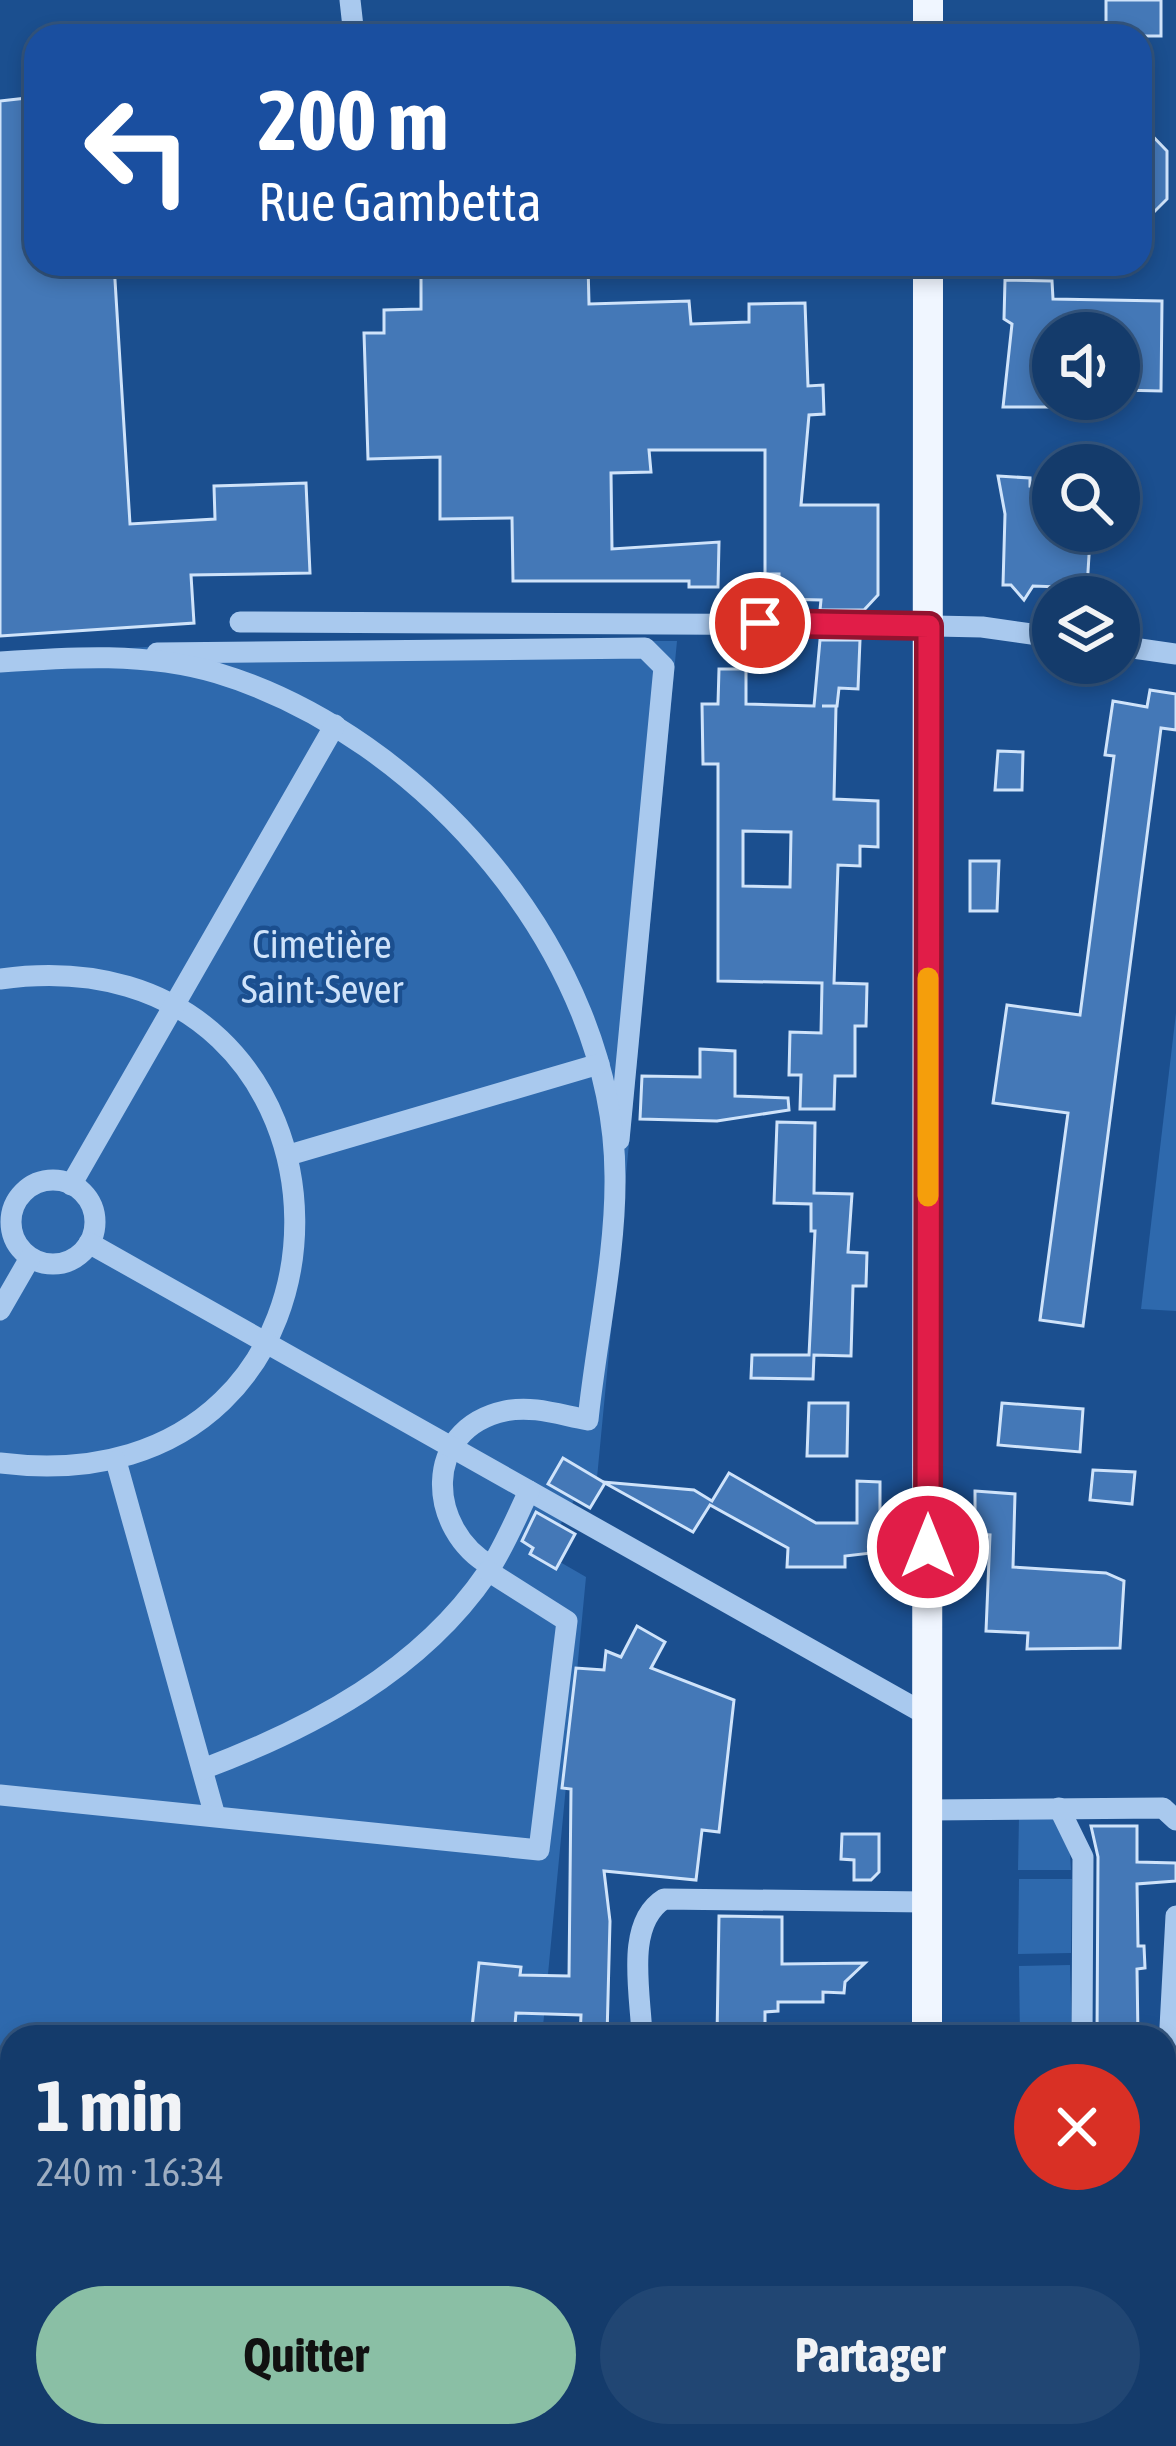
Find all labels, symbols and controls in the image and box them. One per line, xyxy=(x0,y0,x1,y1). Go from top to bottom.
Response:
icon: left xyxy=(60,72,216,228)
text: 200 m xyxy=(258,72,448,168)
text: Rue Gambetta xyxy=(258,171,542,232)
map controls xyxy=(1032,312,1140,684)
button: sound xyxy=(1032,312,1140,420)
button: search xyxy=(1032,444,1140,552)
pin xyxy=(709,572,811,674)
button: layers xyxy=(1032,576,1140,684)
icon: arrive xyxy=(727,590,793,656)
park label: Cimetière Saint-Sever xyxy=(241,922,403,1011)
position arrow xyxy=(865,1484,991,1610)
text: 1 min xyxy=(36,2064,183,2146)
button: close xyxy=(1014,2064,1140,2190)
text: 240 m · 16:34 xyxy=(36,2150,224,2194)
button: Quitter xyxy=(36,2286,576,2424)
button: Partager xyxy=(600,2286,1140,2424)

